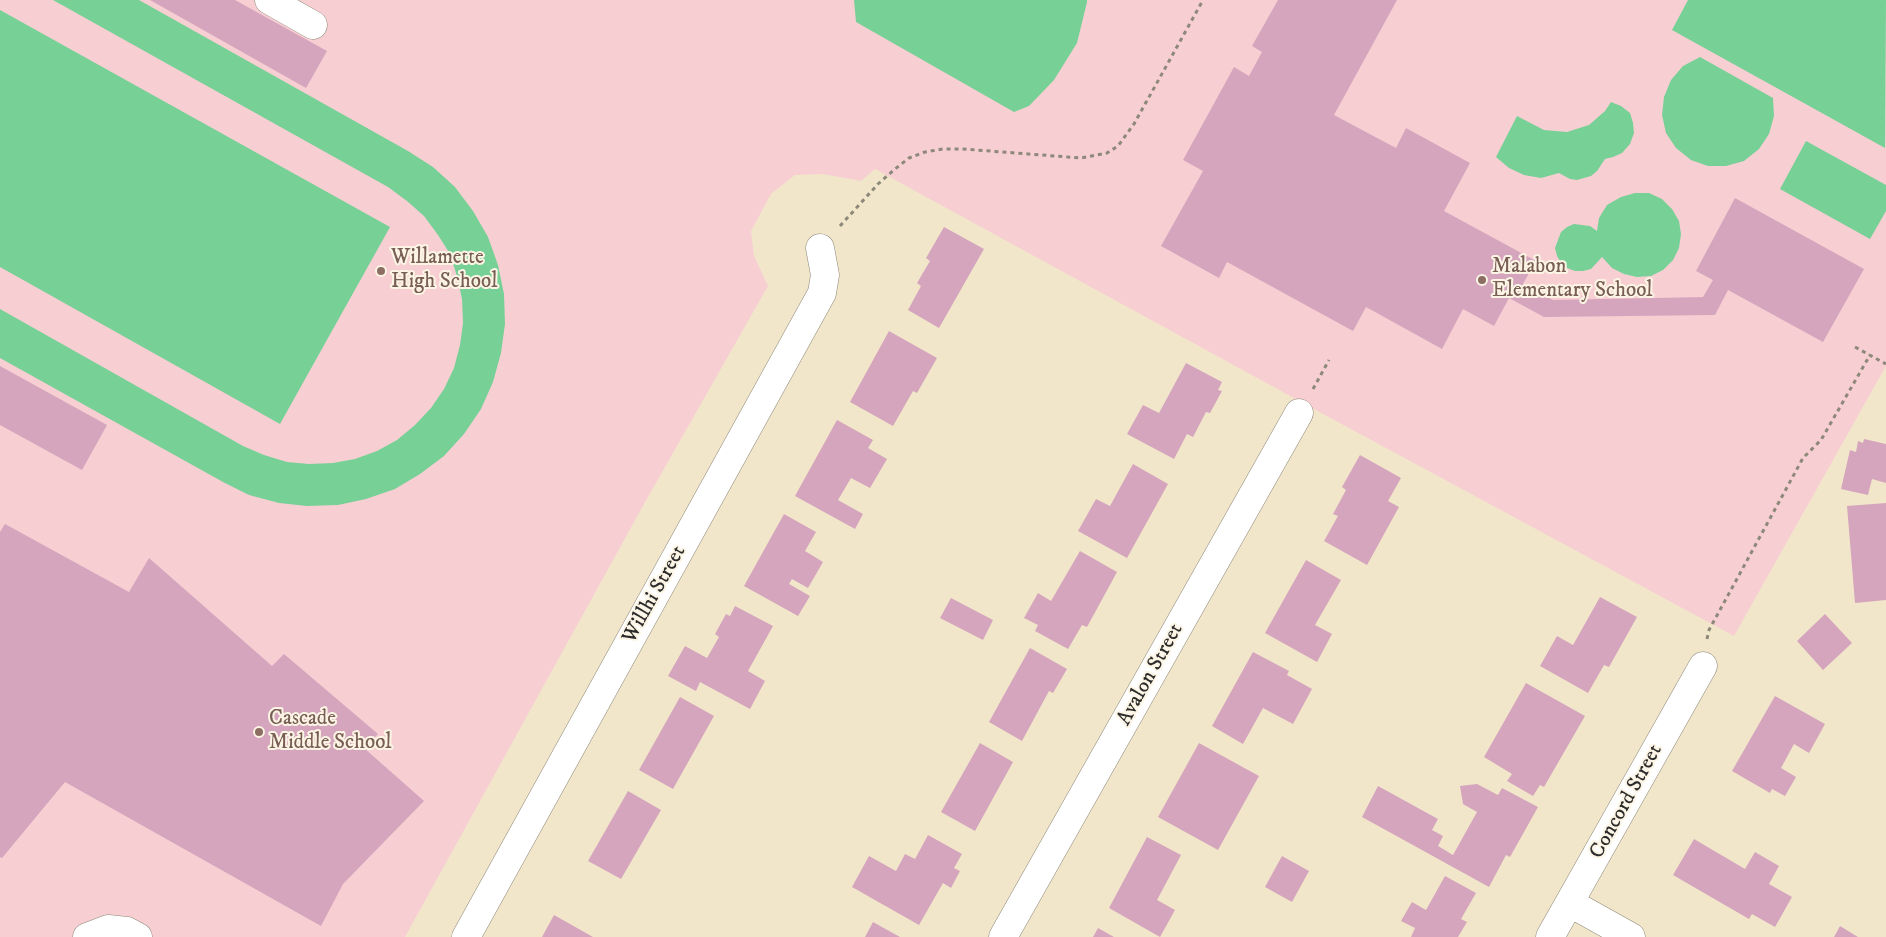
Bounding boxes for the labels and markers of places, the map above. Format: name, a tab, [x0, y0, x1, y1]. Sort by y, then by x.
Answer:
place label: Willamette High School	[391, 246, 497, 296]
place label: Malabon Elementary School	[1492, 255, 1653, 305]
marker: Willamette High School	[375, 265, 387, 277]
marker: Malabon Elementary School	[1476, 274, 1488, 286]
place label: Cascade Middle School	[269, 707, 392, 757]
marker: Cascade Middle School	[253, 726, 265, 738]

